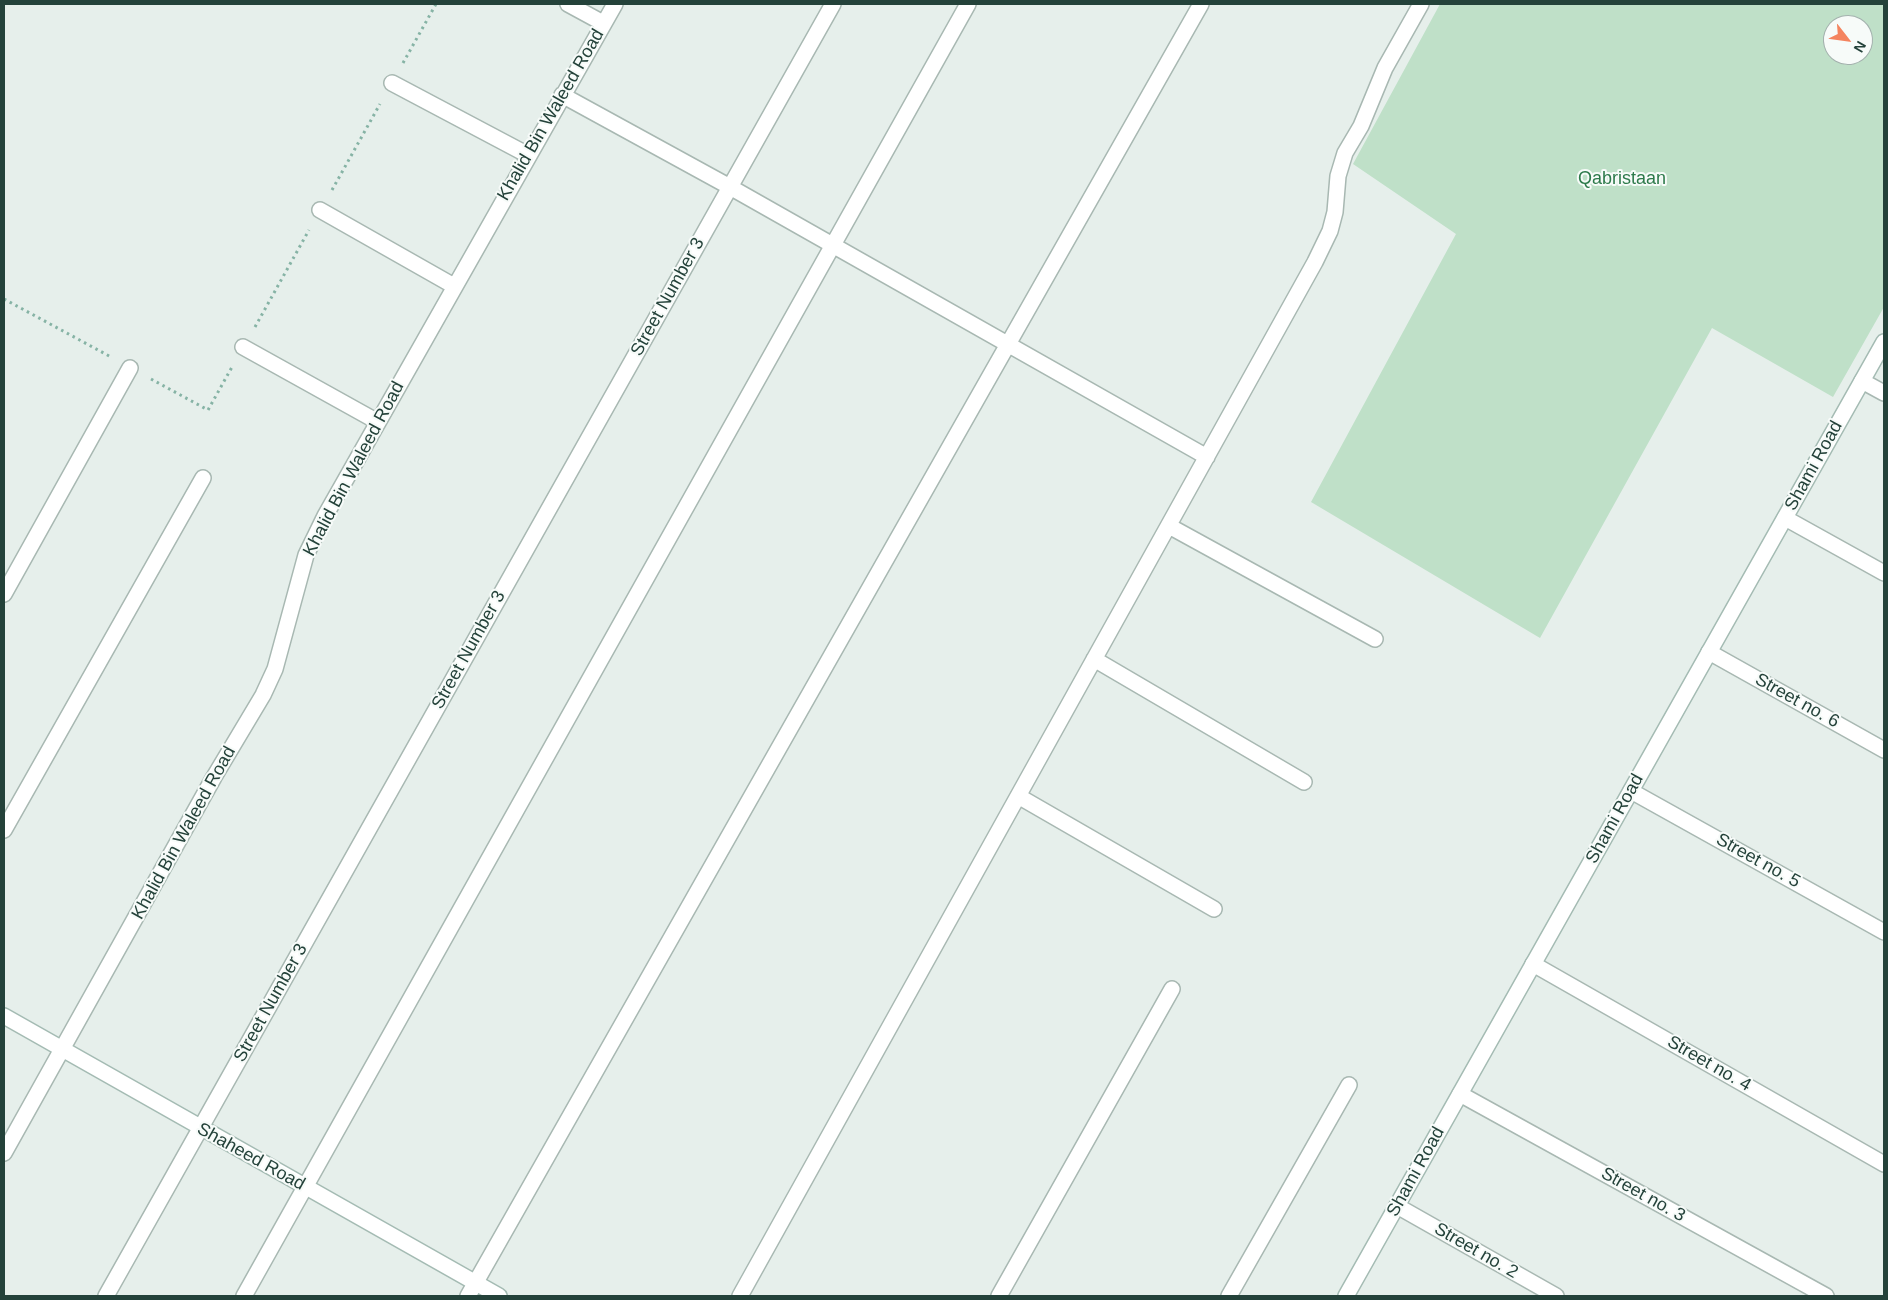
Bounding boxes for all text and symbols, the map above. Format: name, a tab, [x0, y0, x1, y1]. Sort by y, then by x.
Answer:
north arrow	[1823, 15, 1873, 65]
street label: Khalid Bin Waleed Road	[493, 25, 609, 205]
text: N	[1851, 39, 1870, 55]
park label: Qabristaan	[1578, 168, 1666, 190]
street label: Street Number 3	[627, 234, 709, 360]
street label: Khalid Bin Waleed Road	[299, 378, 409, 560]
street label: Shami Road	[1781, 417, 1847, 515]
street label: Street Number 3	[428, 587, 510, 713]
street label: Street no. 6	[1751, 669, 1843, 733]
street label: Khalid Bin Waleed Road	[127, 743, 241, 923]
street label: Shami Road	[1582, 770, 1648, 868]
street label: Street no. 5	[1712, 829, 1804, 893]
street label: Street Number 3	[230, 940, 312, 1066]
street label: Street no. 4	[1663, 1031, 1755, 1097]
street label: Shaheed Road	[193, 1118, 309, 1196]
street label: Shami Road	[1383, 1123, 1449, 1221]
street label: Street no. 3	[1597, 1163, 1689, 1227]
street label: Street no. 2	[1430, 1218, 1522, 1284]

